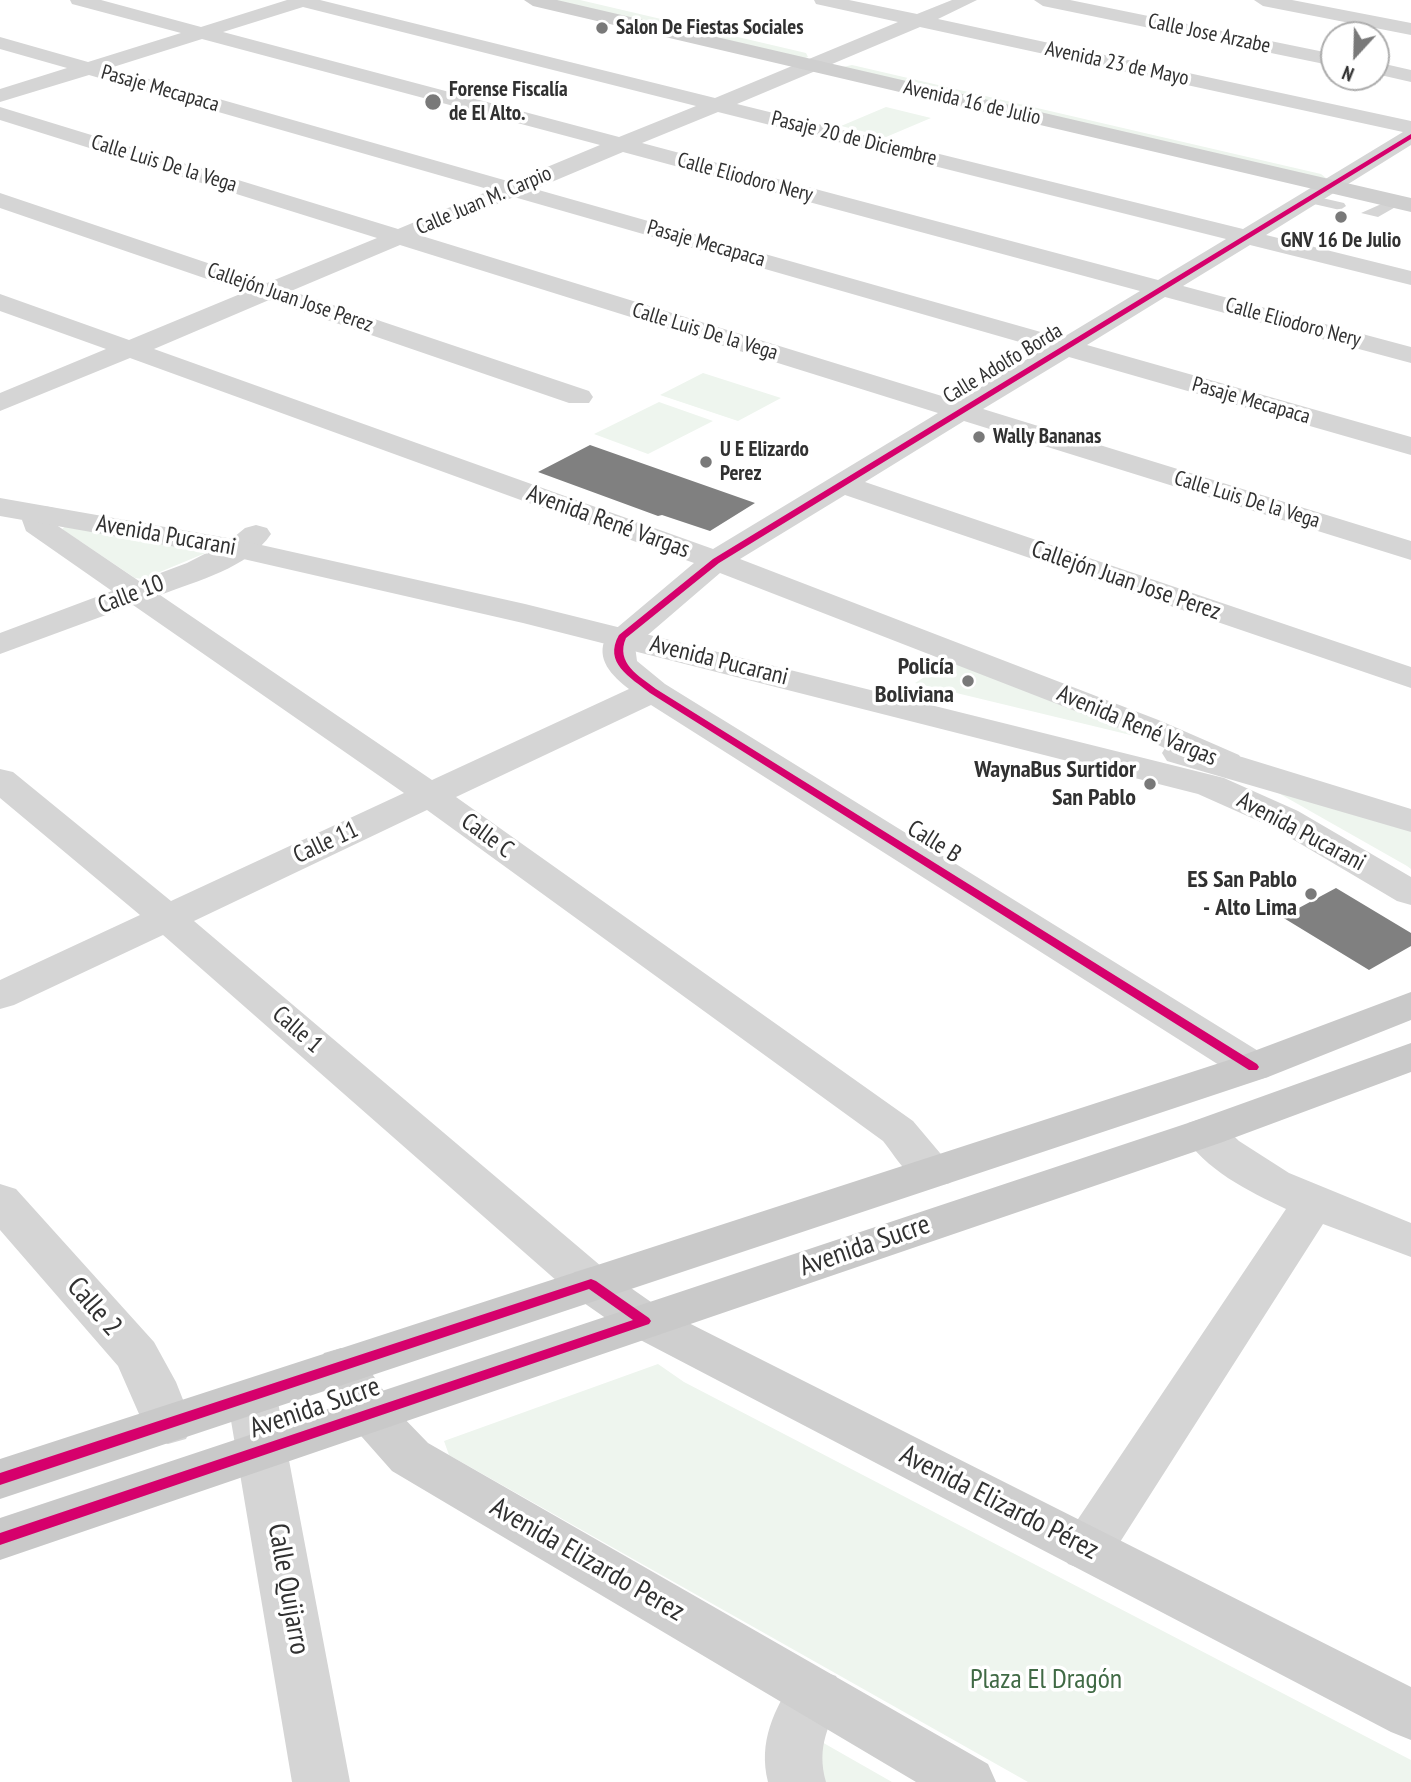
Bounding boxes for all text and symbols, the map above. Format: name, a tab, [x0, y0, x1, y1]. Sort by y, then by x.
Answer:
street label: Calle Jose Arzabe	[1146, 9, 1272, 59]
place label: Salon De Fiestas Sociales	[616, 15, 804, 41]
marker: Salon De Fiestas Sociales	[594, 20, 610, 36]
north arrow	[1320, 21, 1390, 91]
street label: Avenida 23 de Mayo	[1043, 36, 1191, 92]
street label: Pasaje Mecapaca	[98, 60, 222, 118]
text: N	[1339, 61, 1357, 87]
street label: Avenida 16 de Julio	[901, 75, 1043, 131]
place label: Forense Fiscalía de El Alto.	[449, 77, 568, 127]
marker: Forense Fiscalía de El Alto.	[423, 92, 443, 112]
street label: Pasaje 20 de Diciembre	[769, 106, 939, 172]
street label: Calle Luis De la Vega	[88, 130, 240, 198]
street label: Calle Eliodoro Nery	[674, 148, 816, 208]
street label: Calle Juan M. Carpio	[412, 161, 556, 241]
marker: GNV 16 De Julio	[1333, 209, 1349, 225]
street label: Pasaje Mecapaca	[644, 215, 768, 273]
place label: GNV 16 De Julio	[1281, 228, 1401, 254]
street label: Callejón Juan Jose Perez	[204, 258, 376, 338]
street label: Calle Eliodoro Nery	[1222, 293, 1364, 353]
street label: Calle Luis De la Vega	[629, 298, 781, 366]
street label: Calle Adolfo Borda	[939, 319, 1067, 409]
street label: Pasaje Mecapaca	[1189, 372, 1313, 430]
place label: Wally Bananas	[993, 424, 1101, 450]
marker: Wally Bananas	[971, 429, 987, 445]
place label: U E Elizardo Perez	[720, 437, 809, 487]
marker: U E Elizardo Perez	[698, 454, 714, 470]
street label: Calle Luis De la Vega	[1171, 466, 1323, 534]
street label: Avenida René Vargas	[523, 479, 693, 565]
street label: Avenida Pucarani	[94, 510, 238, 562]
street label: Callejón Juan Jose Perez	[1028, 535, 1224, 627]
street label: Calle 10	[94, 569, 168, 621]
street label: Avenida Pucarani	[647, 630, 791, 692]
place label: Policía Boliviana	[875, 653, 954, 709]
marker: Policía Boliviana	[960, 673, 976, 689]
street label: Avenida René Vargas	[1053, 679, 1221, 773]
place label: WaynaBus Surtidor San Pablo	[974, 756, 1136, 812]
marker: WaynaBus Surtidor San Pablo	[1142, 776, 1158, 792]
street label: Avenida Pucarani	[1232, 786, 1370, 878]
street label: Calle C	[455, 807, 519, 865]
street label: Calle B	[902, 814, 966, 870]
street label: Calle 11	[289, 816, 363, 870]
place label: ES San Pablo - Alto Lima	[1187, 866, 1297, 922]
marker: ES San Pablo - Alto Lima	[1303, 886, 1319, 902]
street label: Calle 1	[266, 1000, 328, 1060]
street label: Avenida Sucre	[795, 1208, 935, 1284]
street label: Calle 2	[59, 1271, 129, 1343]
street label: Avenida Sucre	[245, 1370, 385, 1446]
street label: Avenida Elizardo Pérez	[894, 1438, 1104, 1568]
street label: Avenida Elizardo Perez	[484, 1491, 690, 1629]
street label: Calle Quijarro	[260, 1521, 316, 1657]
park label: Plaza El Dragón	[970, 1663, 1122, 1697]

